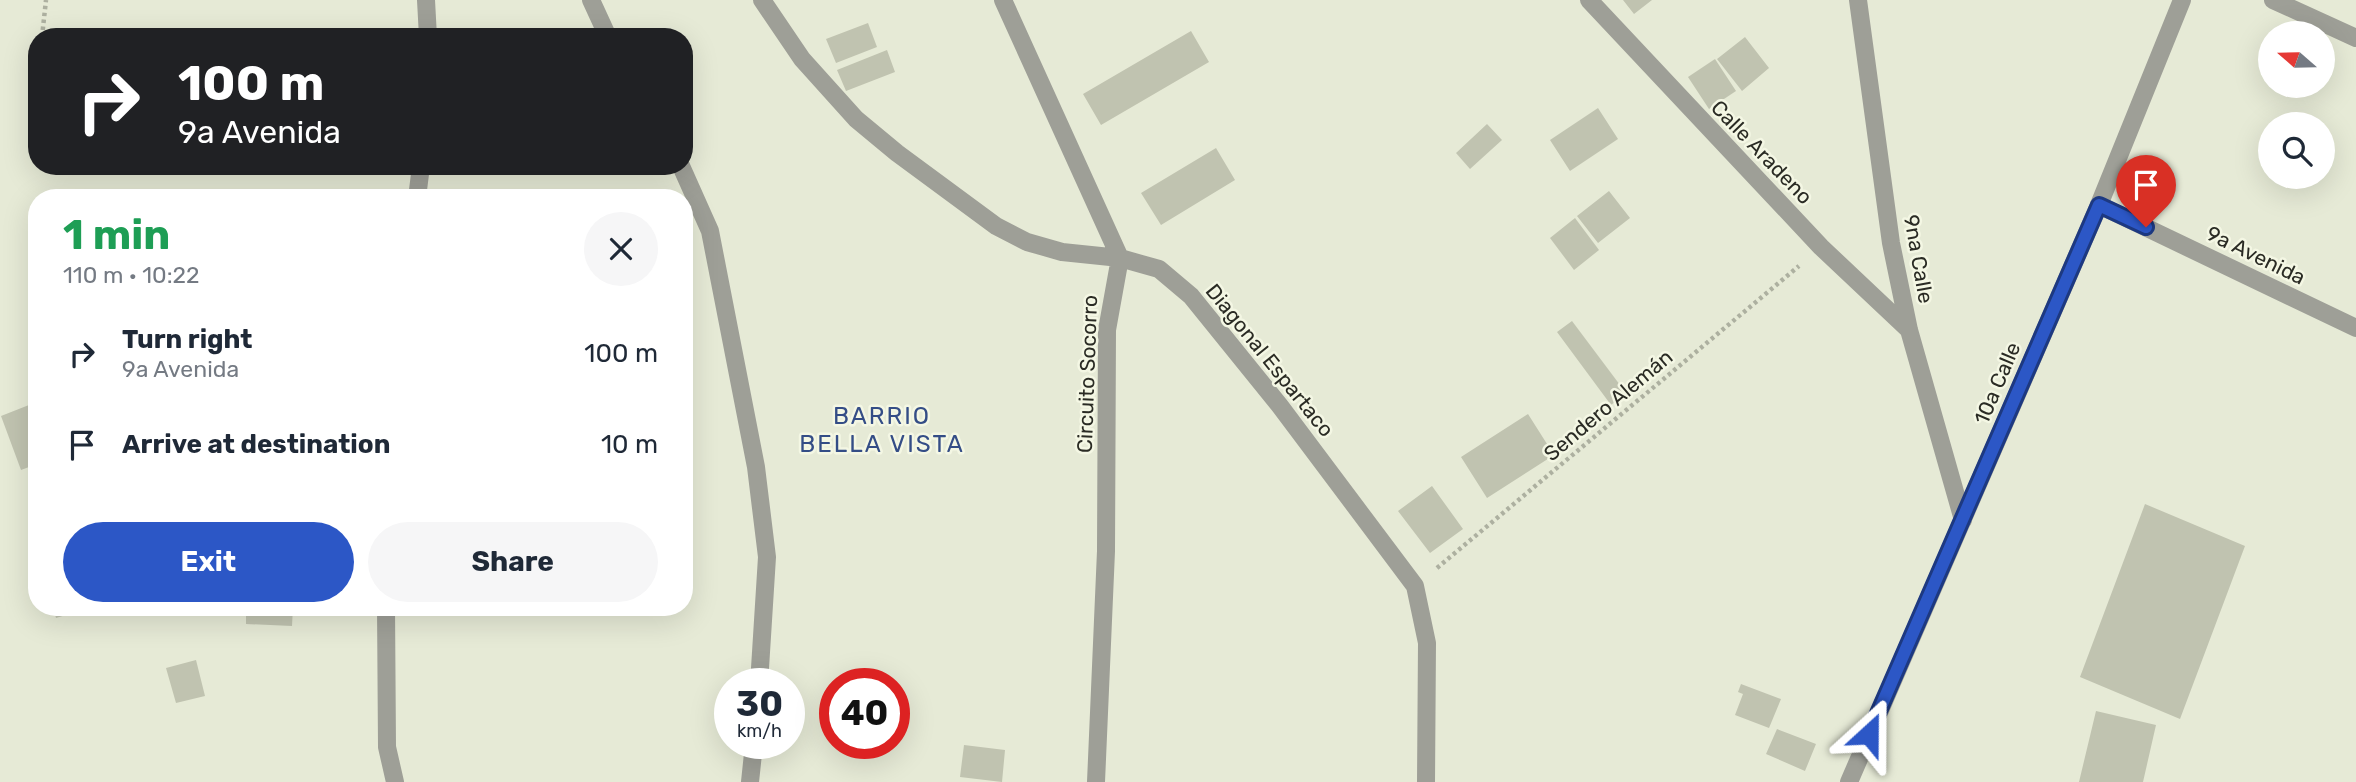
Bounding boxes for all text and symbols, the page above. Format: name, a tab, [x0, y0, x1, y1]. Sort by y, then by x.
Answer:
north arrow	[2258, 21, 2334, 98]
map controls	[2258, 21, 2335, 189]
text: 100 m	[178, 54, 324, 112]
icon: right	[63, 56, 154, 147]
street label: Calle Aradeno	[1706, 95, 1818, 209]
button: search	[2258, 112, 2335, 189]
text: 9a Avenida	[178, 113, 341, 151]
pin	[2116, 155, 2176, 227]
icon: arrive	[2127, 166, 2165, 204]
text: 1 min	[63, 210, 170, 260]
button: close	[584, 212, 658, 286]
street label: 9na Calle	[1899, 213, 1939, 305]
street label: 9a Avenida	[2202, 220, 2310, 290]
text: 110 m · 10:22	[63, 261, 200, 289]
street label: Diagonal Espartaco	[1201, 279, 1339, 441]
street label: Circuito Socorro	[1072, 295, 1102, 453]
text: Turn right	[122, 324, 252, 355]
icon: right	[63, 335, 101, 373]
text: 100 m	[584, 338, 658, 369]
street label: 10a Calle	[1969, 338, 2025, 428]
street label: Sendero Alemán	[1539, 344, 1677, 466]
text: 9a Avenida	[122, 355, 239, 383]
district label: BARRIO BELLA VISTA	[799, 402, 965, 458]
icon: arrive	[63, 426, 101, 464]
text: Arrive at destination	[122, 429, 390, 460]
text: 10 m	[601, 429, 658, 460]
button: Exit	[63, 522, 354, 602]
button: Share	[368, 522, 658, 602]
speed limit sign: 40	[819, 668, 910, 759]
text: 30	[736, 683, 783, 725]
position arrow	[1832, 697, 1906, 771]
text: km/h	[737, 720, 782, 742]

